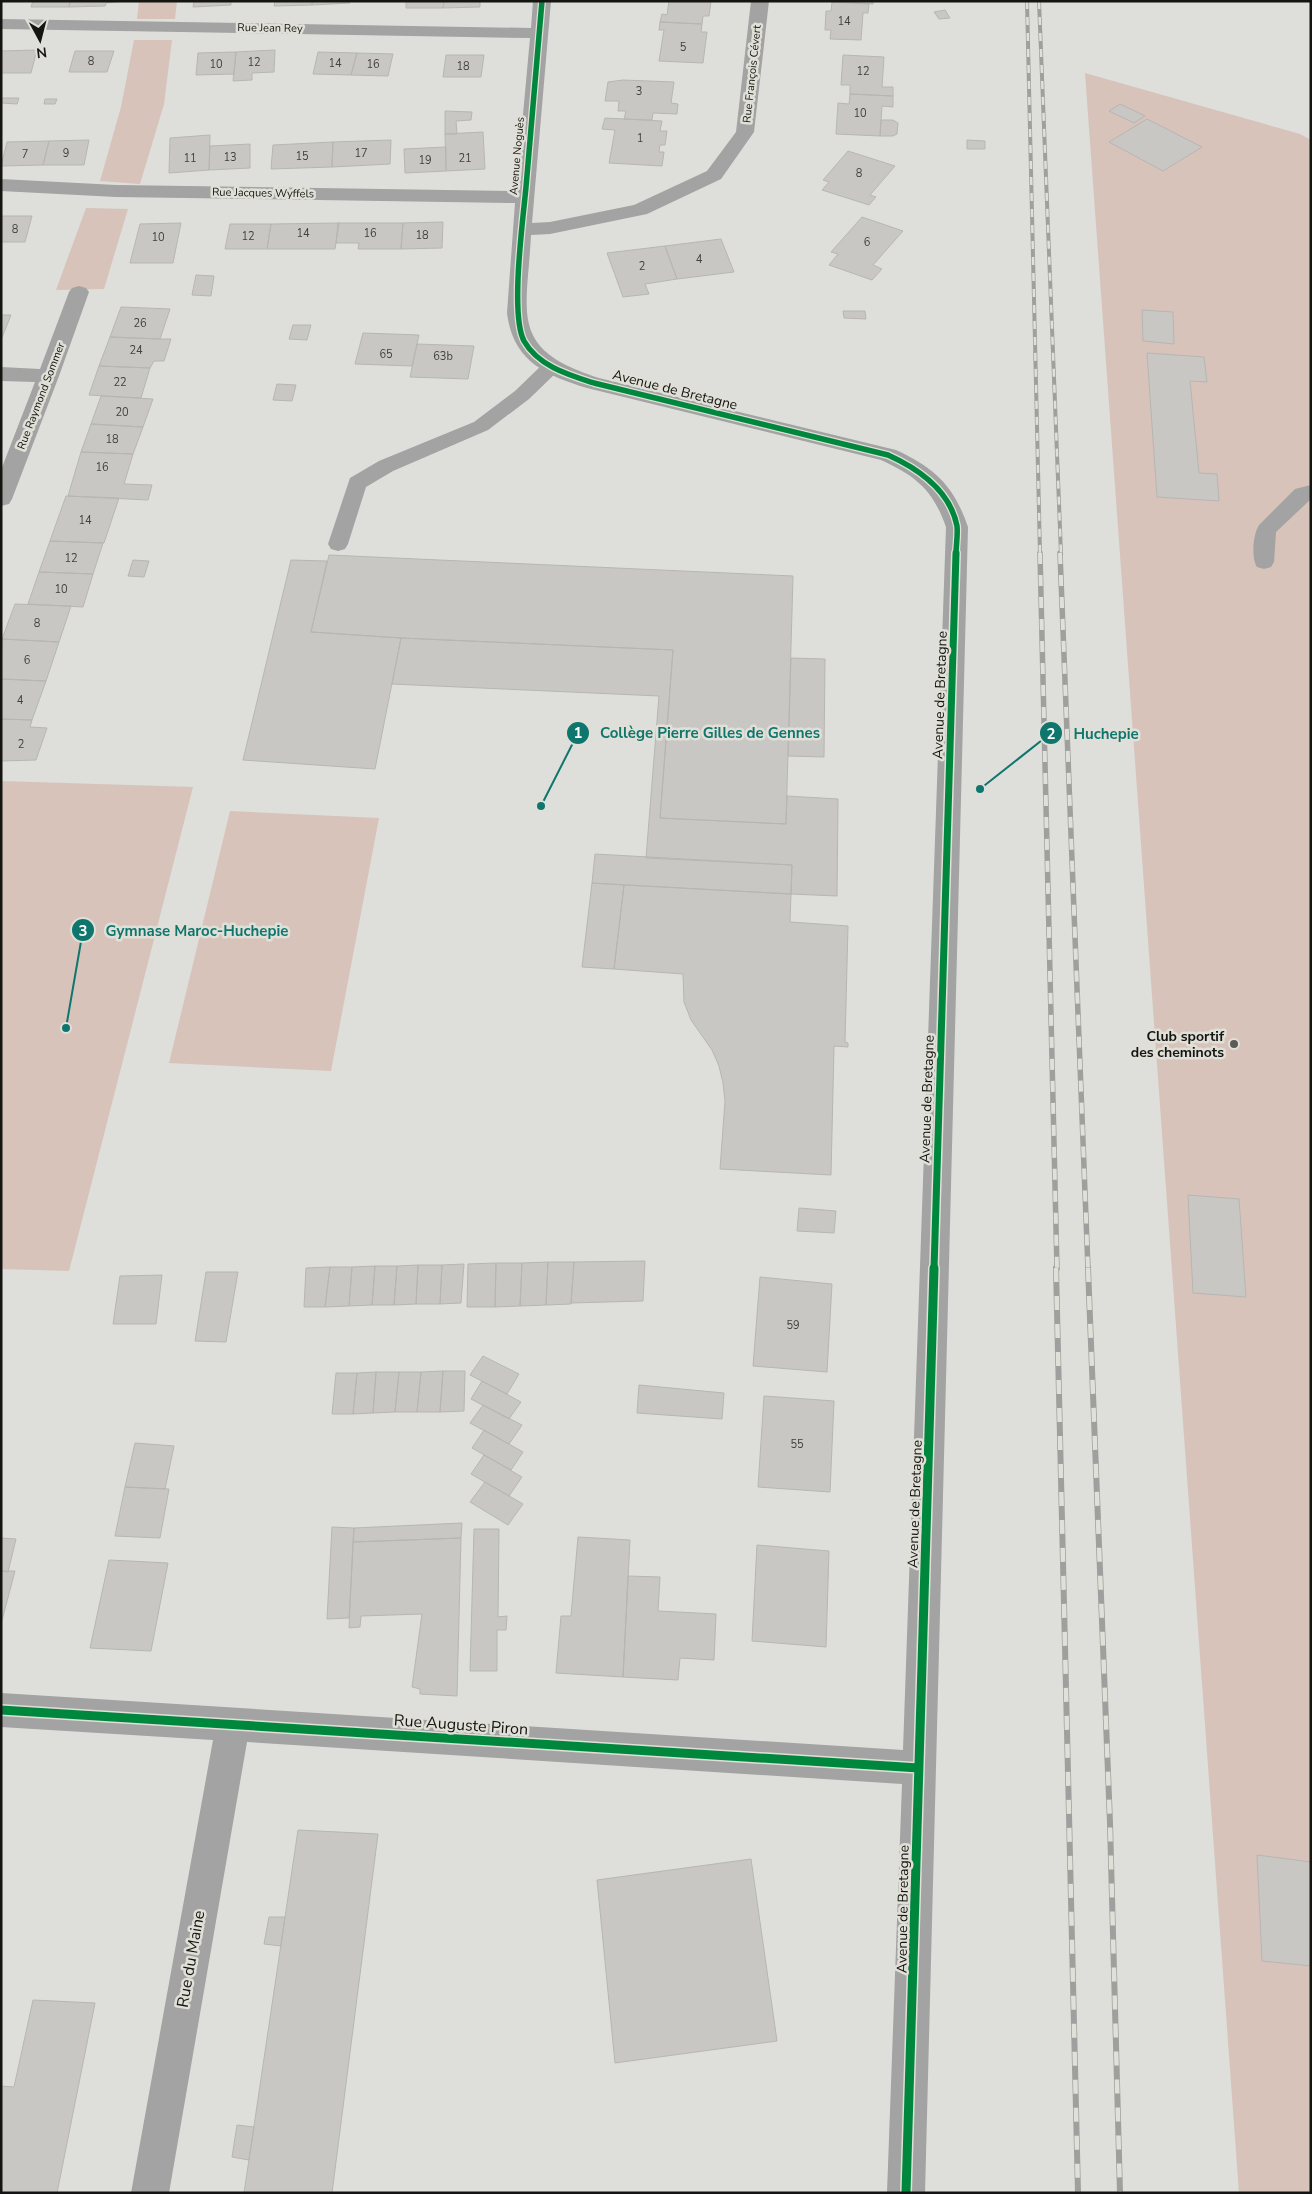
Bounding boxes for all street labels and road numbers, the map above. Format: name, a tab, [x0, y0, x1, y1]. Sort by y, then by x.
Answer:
street label: Rue Jean Rey	[237, 20, 303, 36]
street label: Rue François Cévert	[739, 24, 765, 124]
street label: Avenue Noguès	[506, 116, 528, 196]
street label: Rue Jacques Wyffels	[212, 185, 314, 201]
street label: Rue Raymond Sommer	[14, 340, 68, 452]
street label: Avenue de Bretagne	[610, 365, 740, 415]
street label: Avenue de Bretagne	[928, 631, 952, 759]
street label: Avenue de Bretagne	[915, 1035, 939, 1163]
street label: Avenue de Bretagne	[903, 1440, 927, 1568]
street label: Rue Auguste Piron	[393, 1709, 529, 1741]
street label: Avenue de Bretagne	[892, 1845, 914, 1973]
street label: Rue du Maine	[172, 1909, 210, 2009]

